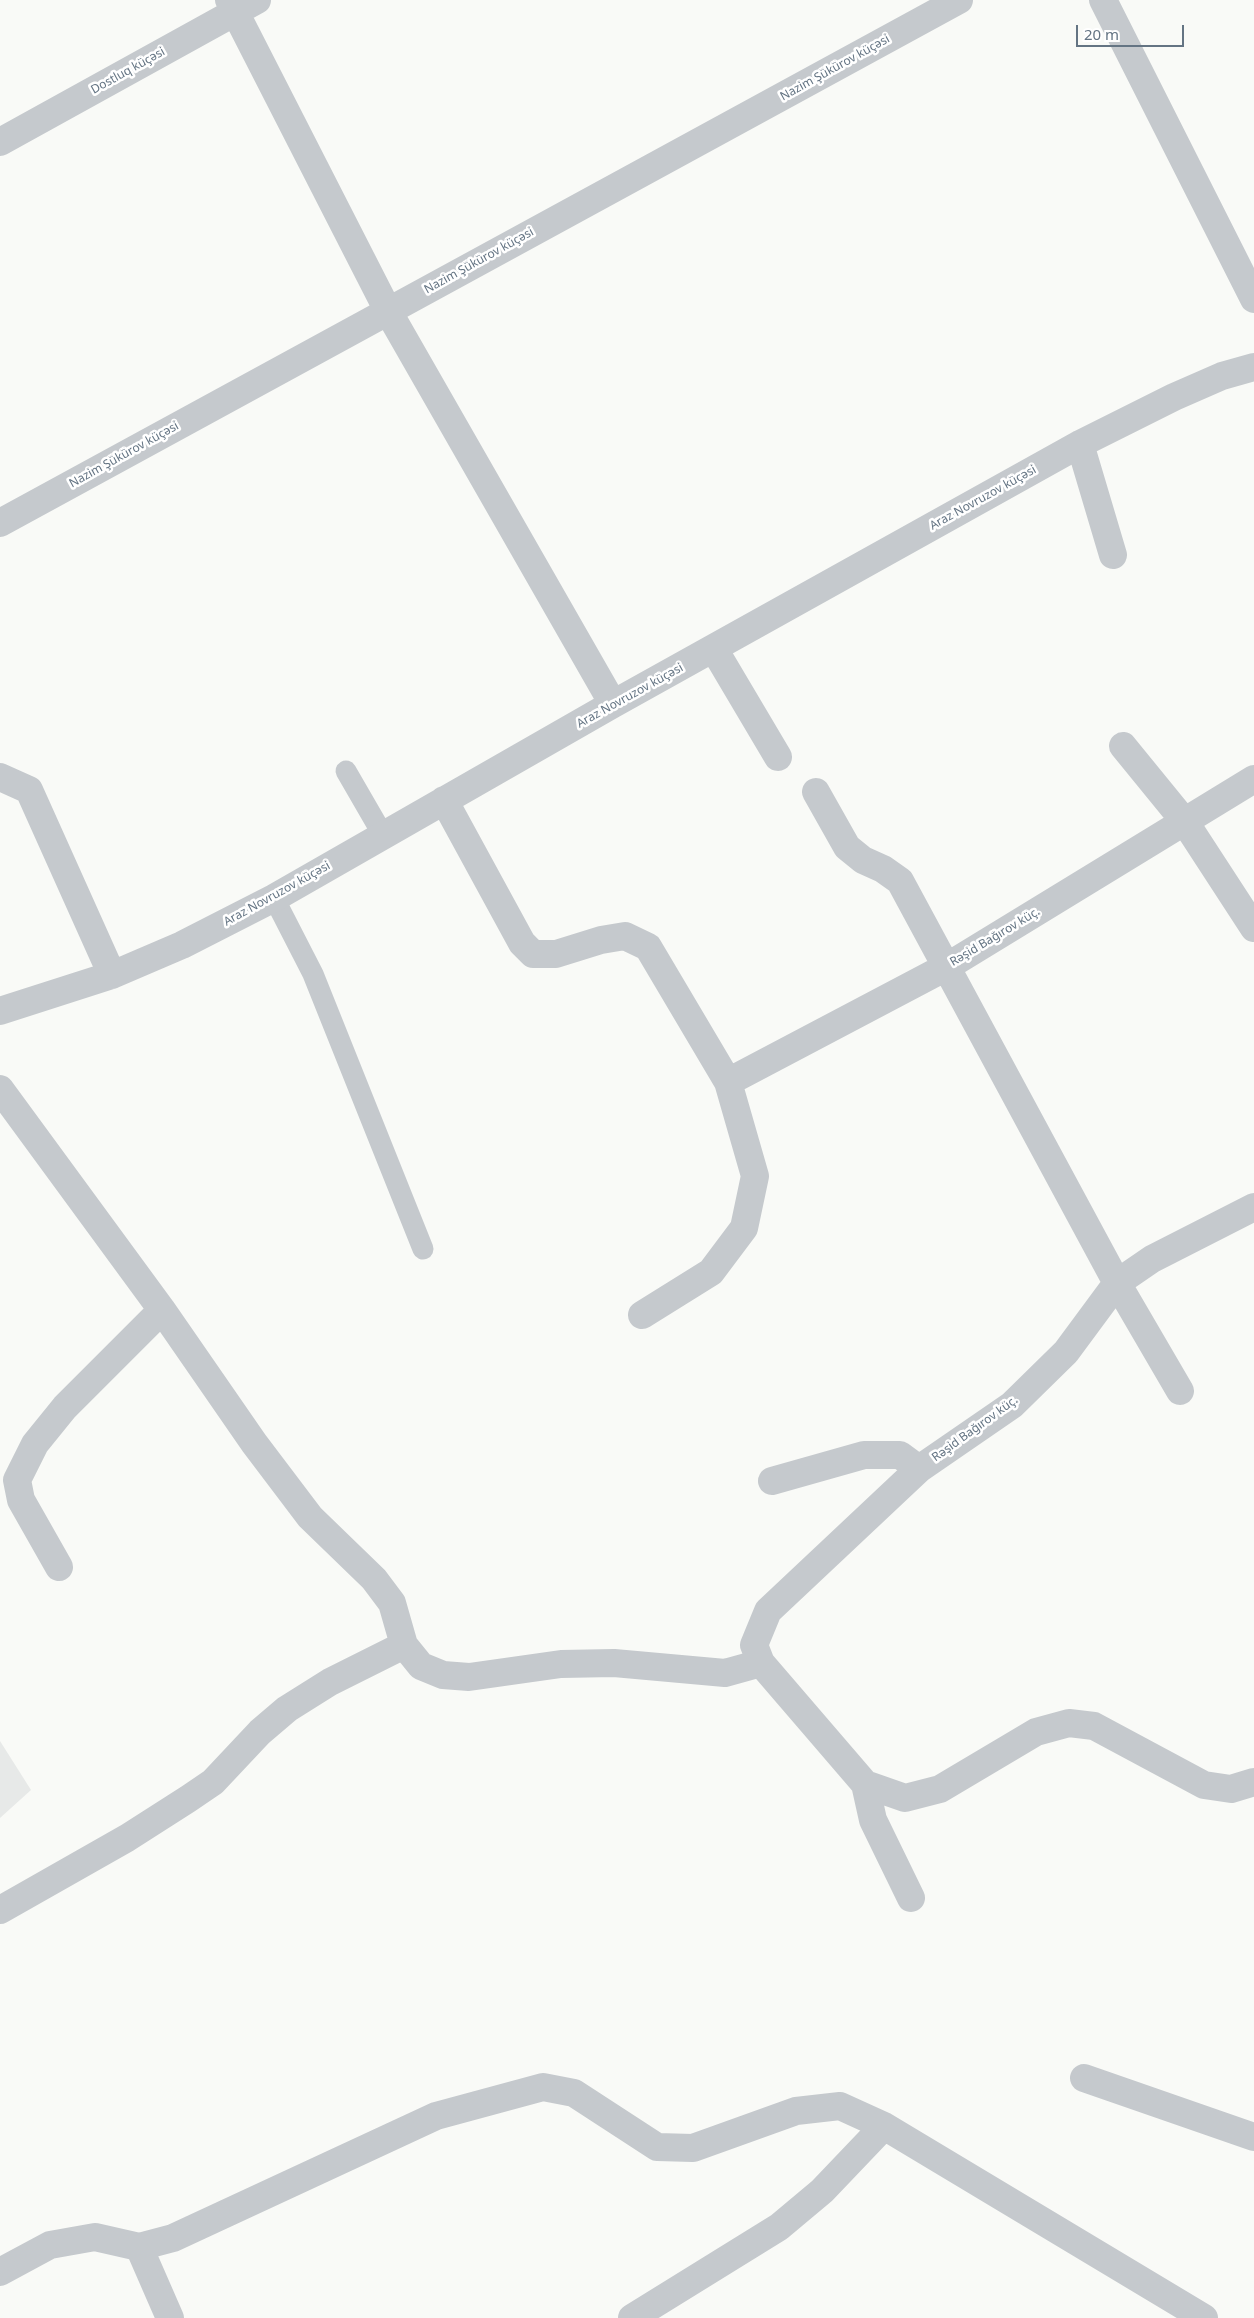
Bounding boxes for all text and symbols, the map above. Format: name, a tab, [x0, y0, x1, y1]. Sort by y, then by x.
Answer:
scale bar	[1079, 15, 1186, 47]
text: 20 m	[1084, 24, 1119, 44]
street label: Nazim Şükürov küçəsi	[778, 32, 892, 104]
street label: Dostluq küçəsi	[89, 45, 167, 97]
street label: Nazim Şükürov küçəsi	[422, 225, 536, 297]
street label: Nazim Şükürov küçəsi	[67, 419, 181, 491]
street label: Araz Novruzov küçəsi	[927, 463, 1039, 533]
street label: Araz Novruzov küçəsi	[574, 661, 686, 731]
street label: Araz Novruzov küçəsi	[221, 859, 333, 929]
street label: Rəşid Bağırov küç.	[947, 904, 1043, 970]
street label: Rəşid Bağırov küç.	[929, 1393, 1021, 1465]

